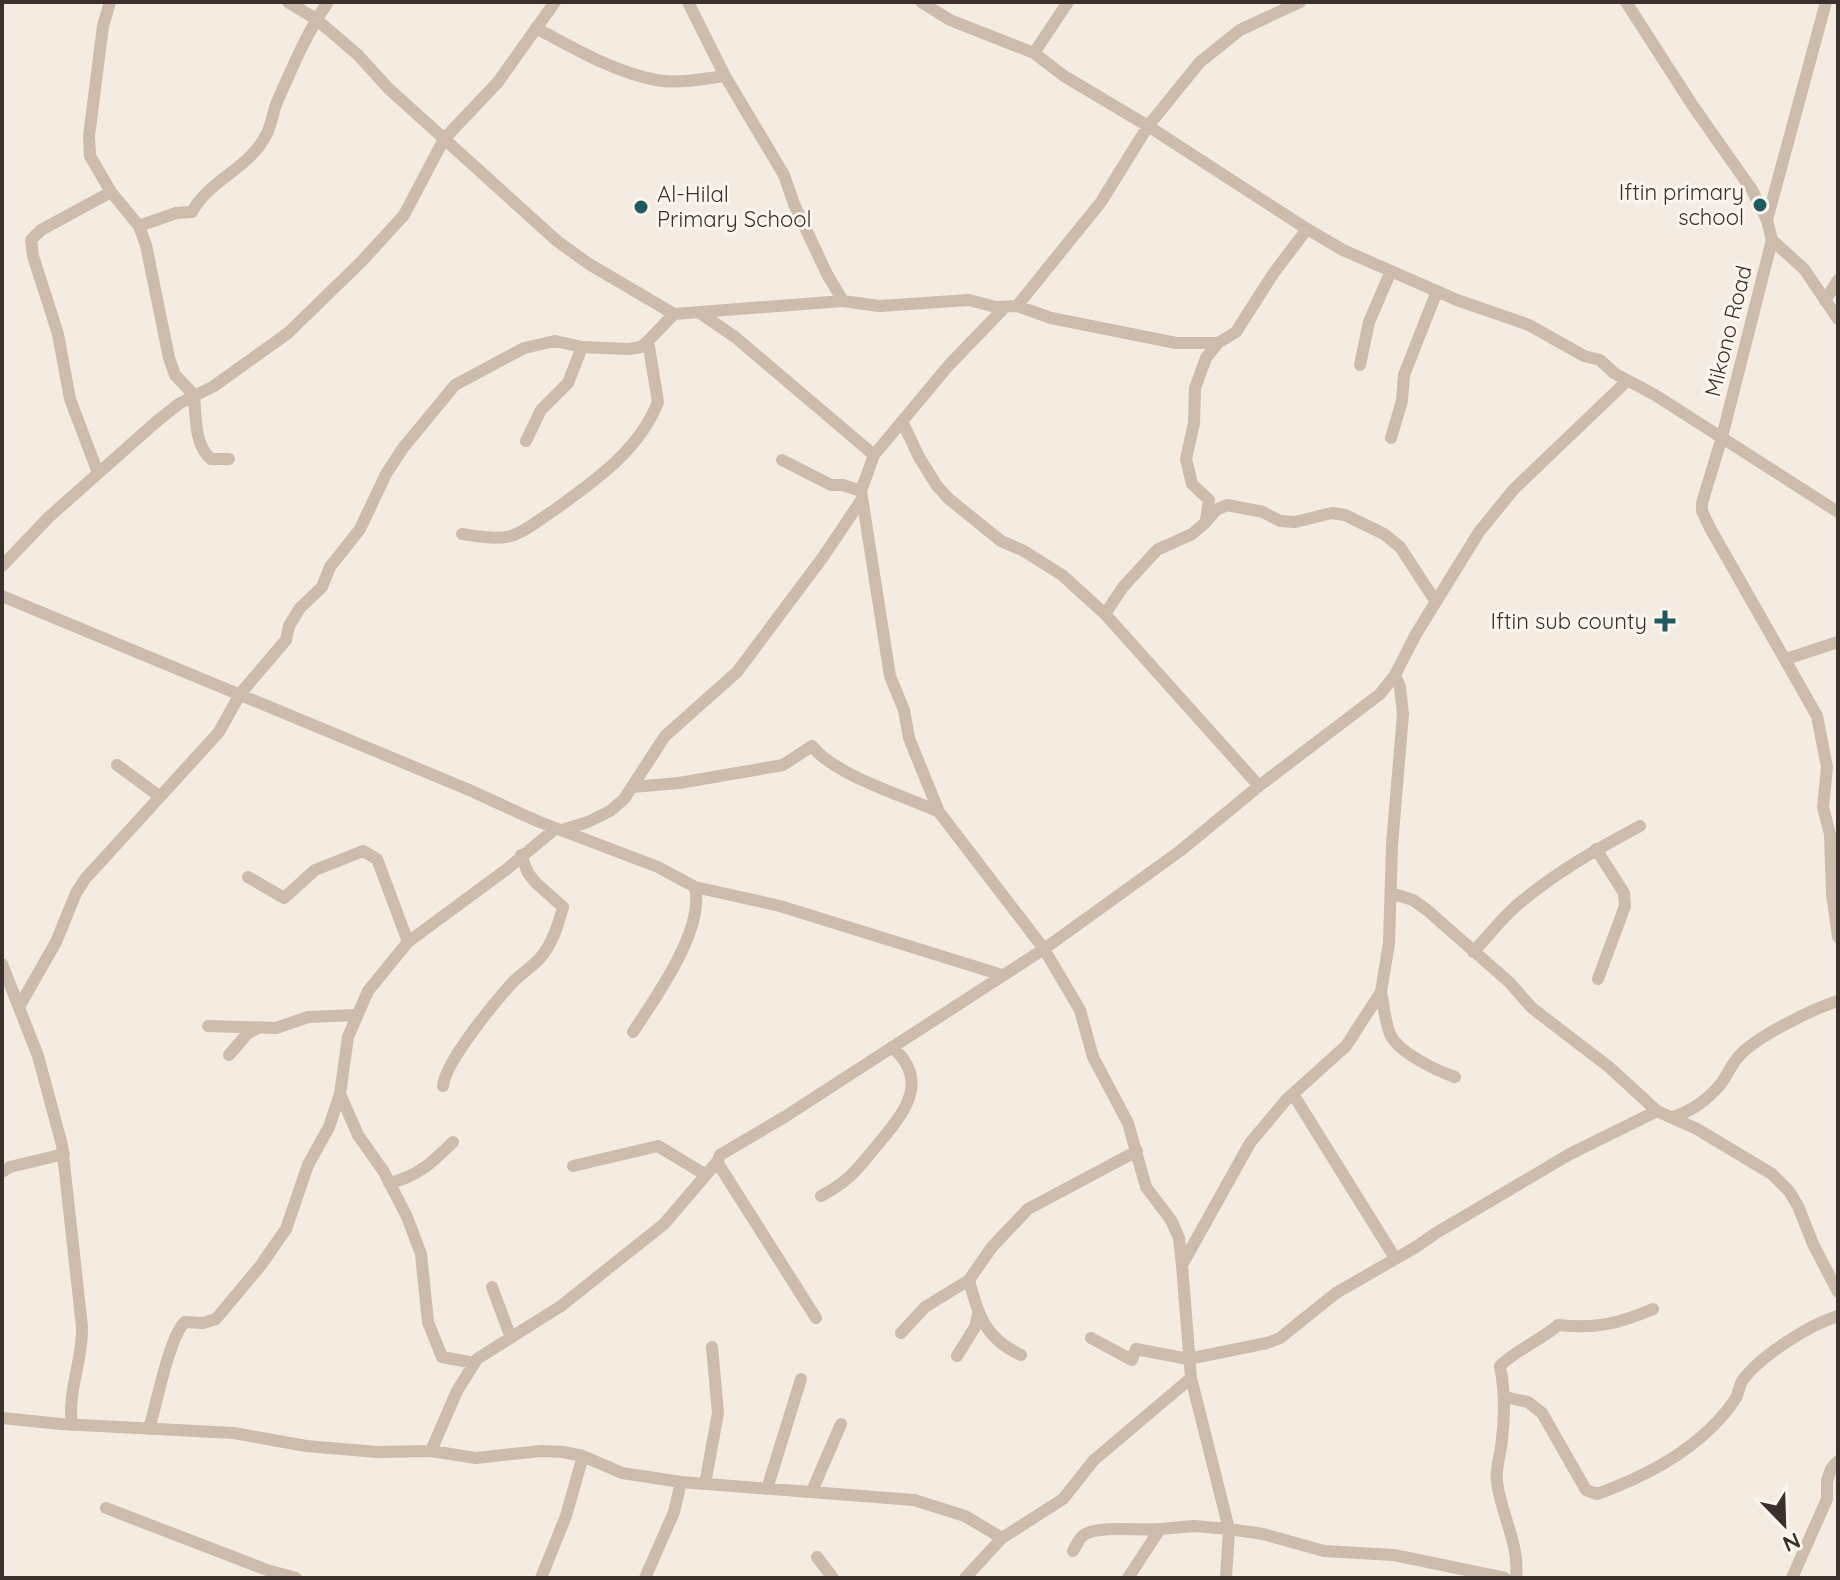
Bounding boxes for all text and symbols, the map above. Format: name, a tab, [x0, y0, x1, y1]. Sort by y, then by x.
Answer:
place label: Iftin primary school	[1619, 178, 1744, 231]
place label: Al-Hilal Primary School	[657, 180, 812, 233]
marker: Iftin primary school	[1751, 196, 1769, 214]
marker: Al-Hilal Primary School	[632, 198, 650, 216]
street label: Mikono Road	[1698, 263, 1758, 399]
place label: Iftin sub county	[1491, 607, 1647, 635]
marker: Iftin sub county	[1654, 610, 1676, 632]
north arrow	[1744, 1484, 1824, 1564]
text: N	[1779, 1526, 1805, 1558]

